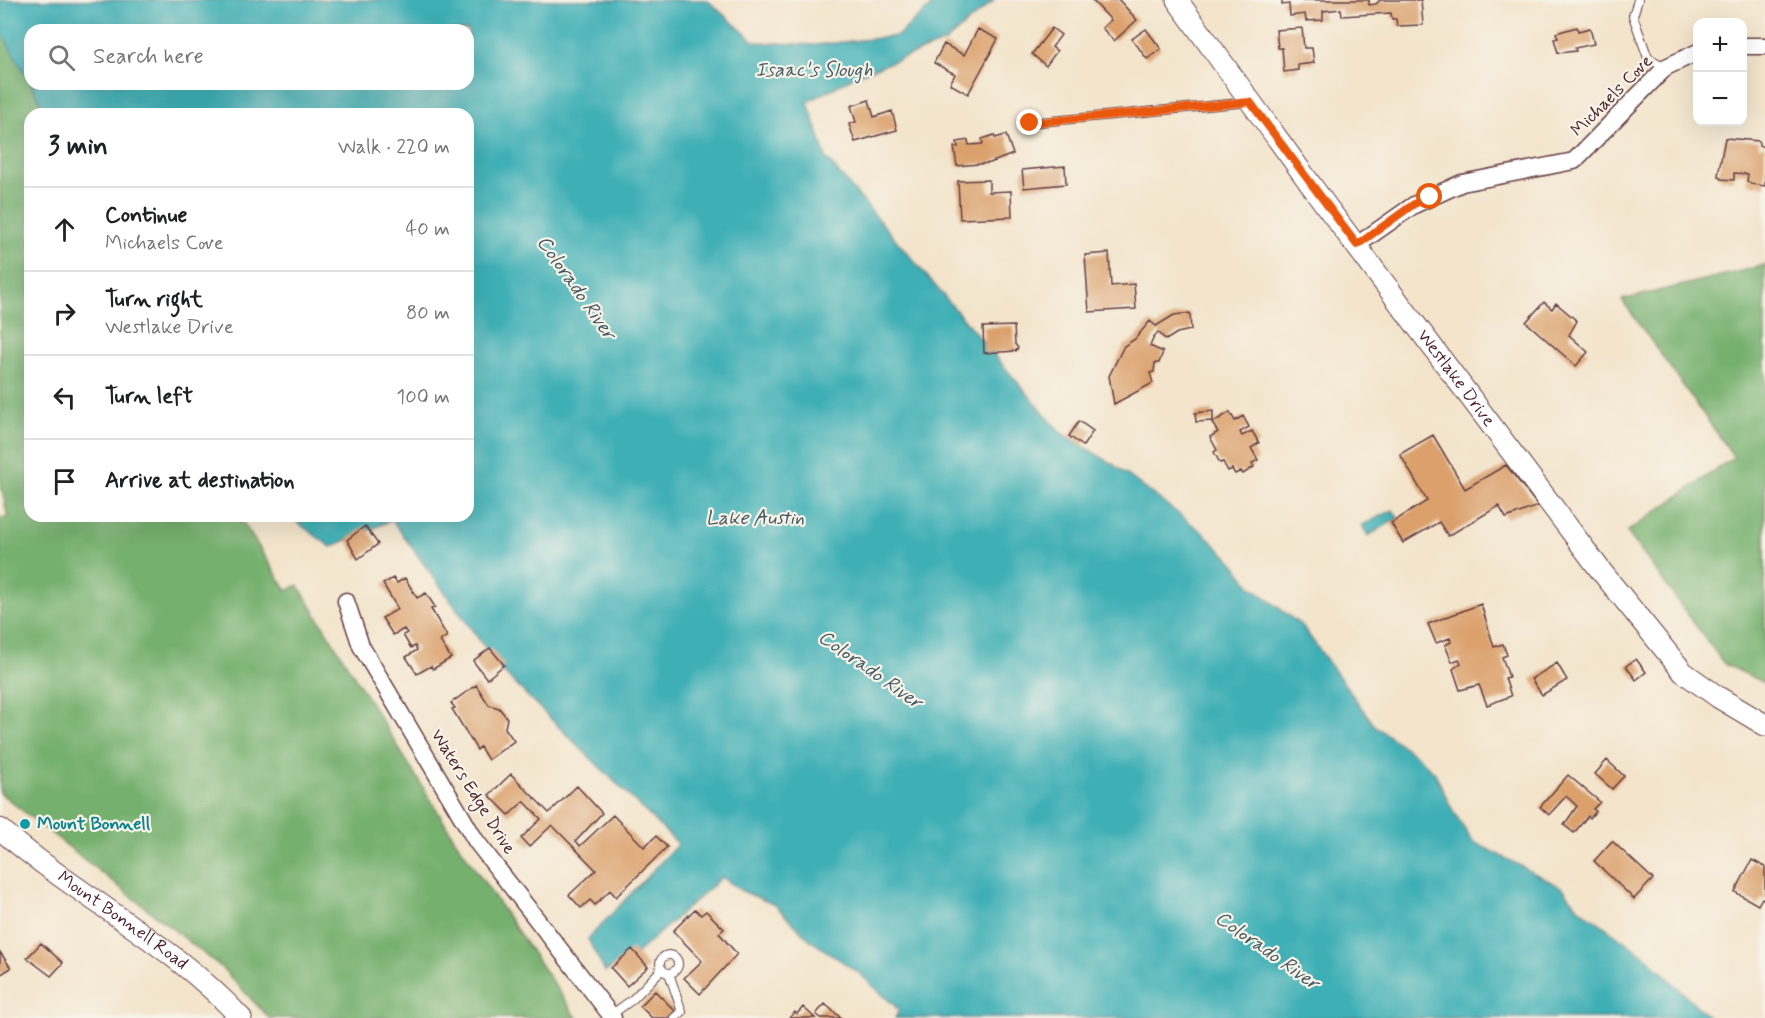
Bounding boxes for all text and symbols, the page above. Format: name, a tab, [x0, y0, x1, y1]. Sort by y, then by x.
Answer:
map controls	[1693, 18, 1747, 126]
button: +	[1693, 18, 1747, 72]
search box	[24, 24, 474, 90]
icon: search	[45, 41, 78, 74]
text: Search here	[93, 43, 204, 71]
street label: Michaels Cove	[1566, 50, 1658, 142]
water label: Isaac's Slough	[755, 57, 873, 84]
button: −	[1693, 72, 1747, 126]
route end	[1016, 109, 1042, 135]
text: 3 min	[48, 130, 108, 164]
text: Walk · 220 m	[338, 134, 450, 161]
route start	[1416, 183, 1442, 209]
text: Continue	[105, 202, 187, 230]
icon: ahead	[48, 213, 81, 246]
text: 40 m	[406, 216, 450, 243]
text: Michaels Cove	[105, 230, 224, 257]
water label: Colorado River	[530, 230, 623, 348]
text: Turn right	[105, 286, 203, 314]
icon: right	[48, 297, 81, 330]
text: 80 m	[406, 300, 450, 327]
text: Westlake Drive	[105, 314, 234, 341]
street label: Westlake Drive	[1412, 325, 1500, 432]
icon: left	[48, 381, 81, 414]
text: Turn left	[105, 383, 193, 411]
text: 100 m	[396, 384, 450, 411]
icon: arrive	[48, 465, 81, 498]
text: Arrive at destination	[105, 467, 295, 495]
water label: Lake Austin	[706, 505, 804, 532]
water label: Colorado River	[812, 624, 930, 717]
street label: Waters Edge Drive	[424, 725, 521, 860]
place label: Mount Bonnell	[37, 812, 151, 836]
marker: Mount Bonnell	[18, 817, 32, 831]
street label: Mount Bonnell Road	[52, 866, 193, 976]
water label: Colorado River	[1209, 905, 1327, 998]

